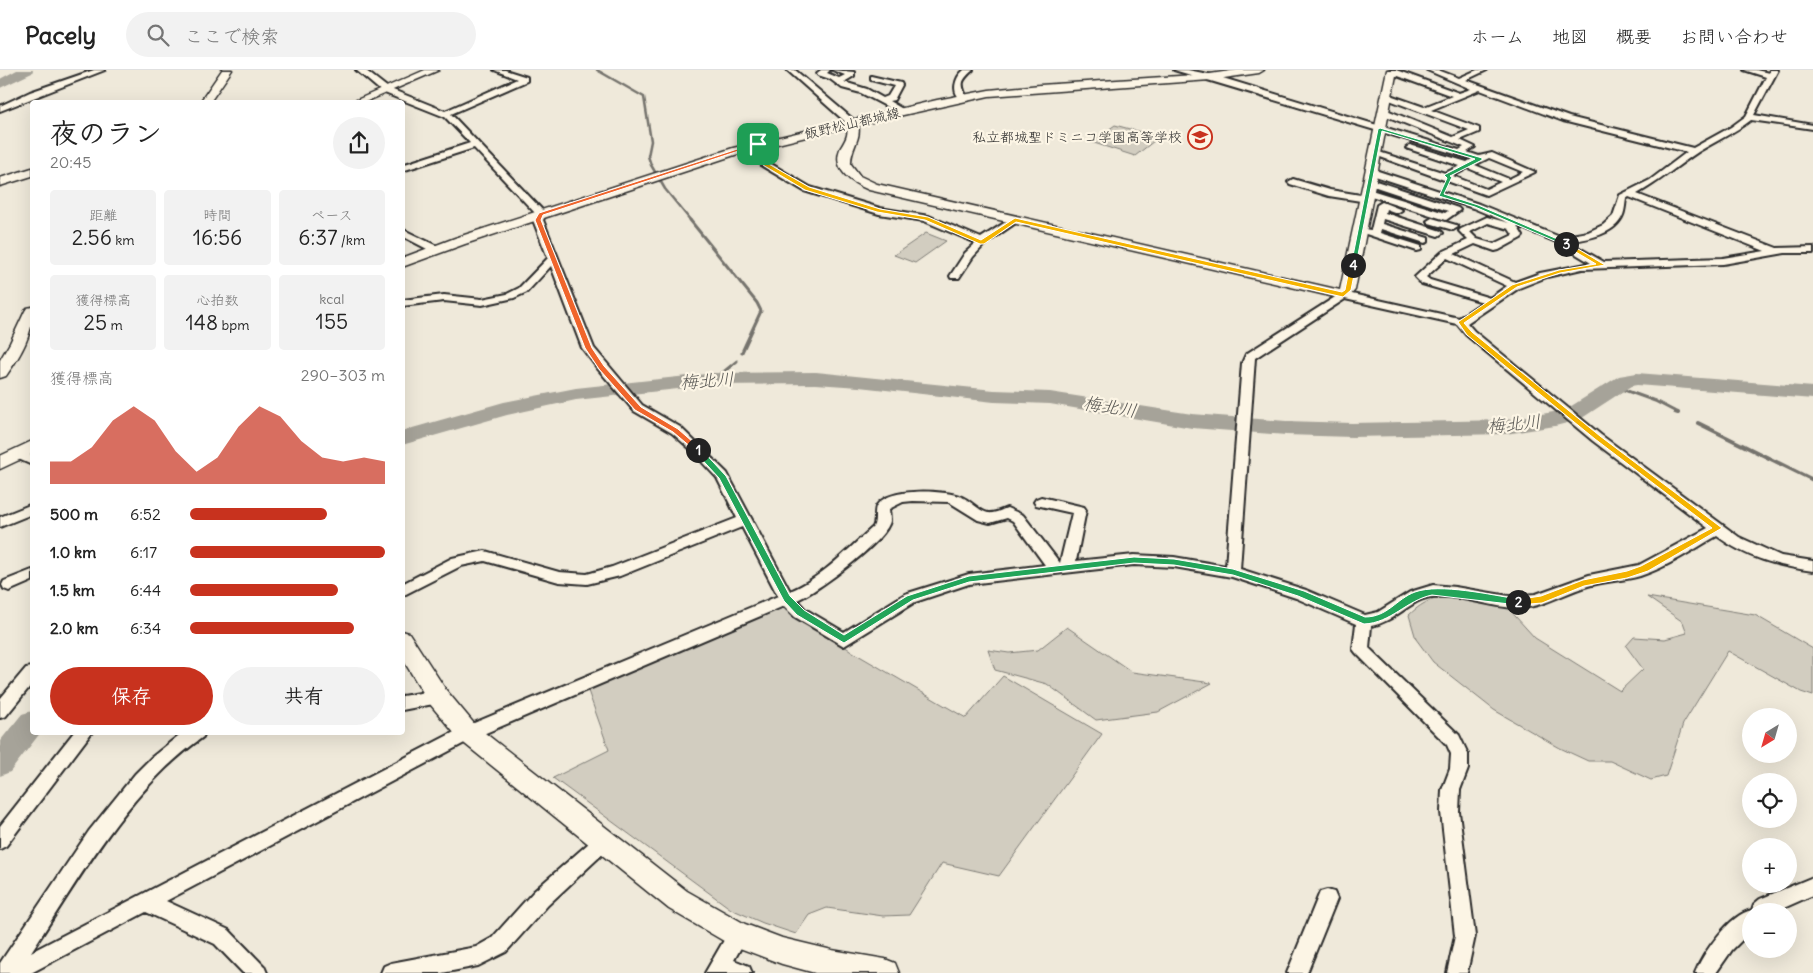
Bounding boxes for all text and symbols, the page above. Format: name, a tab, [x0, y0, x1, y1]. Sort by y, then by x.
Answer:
search box	[126, 12, 476, 57]
text: Pacely	[25, 20, 96, 50]
icon: search	[144, 21, 172, 49]
text: ここで検索	[184, 24, 279, 48]
text: ホーム	[1471, 25, 1524, 48]
text: 地図	[1552, 25, 1588, 48]
text: 概要	[1616, 25, 1652, 48]
text: お問い合わせ	[1680, 25, 1788, 48]
street label: 飯野松山都城線	[802, 103, 902, 143]
text: 夜のラン	[50, 115, 162, 151]
button: share	[333, 117, 385, 169]
pin	[737, 123, 779, 165]
school or university icon: 私立都城聖ドミニコ学園高等学校	[1187, 124, 1213, 150]
place label: 私立都城聖ドミニコ学園高等学校	[972, 128, 1182, 146]
icon: arrive	[744, 130, 772, 158]
text: 20:45	[50, 152, 91, 172]
text: 距離	[89, 206, 117, 224]
text: 時間	[203, 206, 231, 224]
text: ペース	[311, 206, 352, 224]
text: 2.56	[72, 224, 112, 251]
text: 16:56	[193, 224, 242, 251]
text: 6:37	[298, 224, 337, 251]
text: km	[112, 231, 135, 249]
text: /km	[337, 231, 365, 249]
pin: 3	[1554, 232, 1578, 256]
text: 3	[1563, 235, 1570, 253]
pin: 4	[1340, 252, 1366, 278]
text: 4	[1349, 256, 1358, 274]
text: kcal	[319, 290, 344, 308]
text: 獲得標高	[75, 291, 131, 309]
text: 心拍数	[196, 291, 238, 309]
text: 155	[316, 308, 348, 335]
text: 25	[84, 309, 107, 336]
text: 148	[186, 309, 218, 336]
text: m	[107, 316, 123, 334]
text: bpm	[218, 316, 249, 334]
text: 290–303 m	[301, 365, 385, 385]
water label: 梅北川	[679, 367, 735, 394]
text: 獲得標高	[50, 368, 114, 388]
water label: 梅北川	[1082, 391, 1139, 422]
water label: 梅北川	[1486, 409, 1542, 438]
pin: 1	[686, 438, 710, 462]
text: 1	[696, 441, 701, 459]
text: 500 m	[50, 504, 98, 524]
text: 6:52	[130, 504, 161, 524]
text: 1.0 km	[50, 542, 96, 562]
text: 6:17	[130, 542, 157, 562]
text: 1.5 km	[50, 580, 95, 600]
text: 6:44	[130, 580, 161, 600]
pin: 2	[1506, 590, 1530, 614]
text: 2	[1515, 593, 1522, 611]
text: 2.0 km	[50, 618, 99, 638]
text: 6:34	[130, 618, 161, 638]
button: 保存	[50, 667, 213, 725]
button: 共有	[223, 667, 385, 725]
north arrow	[1742, 708, 1798, 762]
map controls	[1742, 708, 1797, 958]
button: locate	[1742, 773, 1797, 828]
button: +	[1742, 838, 1797, 893]
button: −	[1742, 903, 1797, 958]

